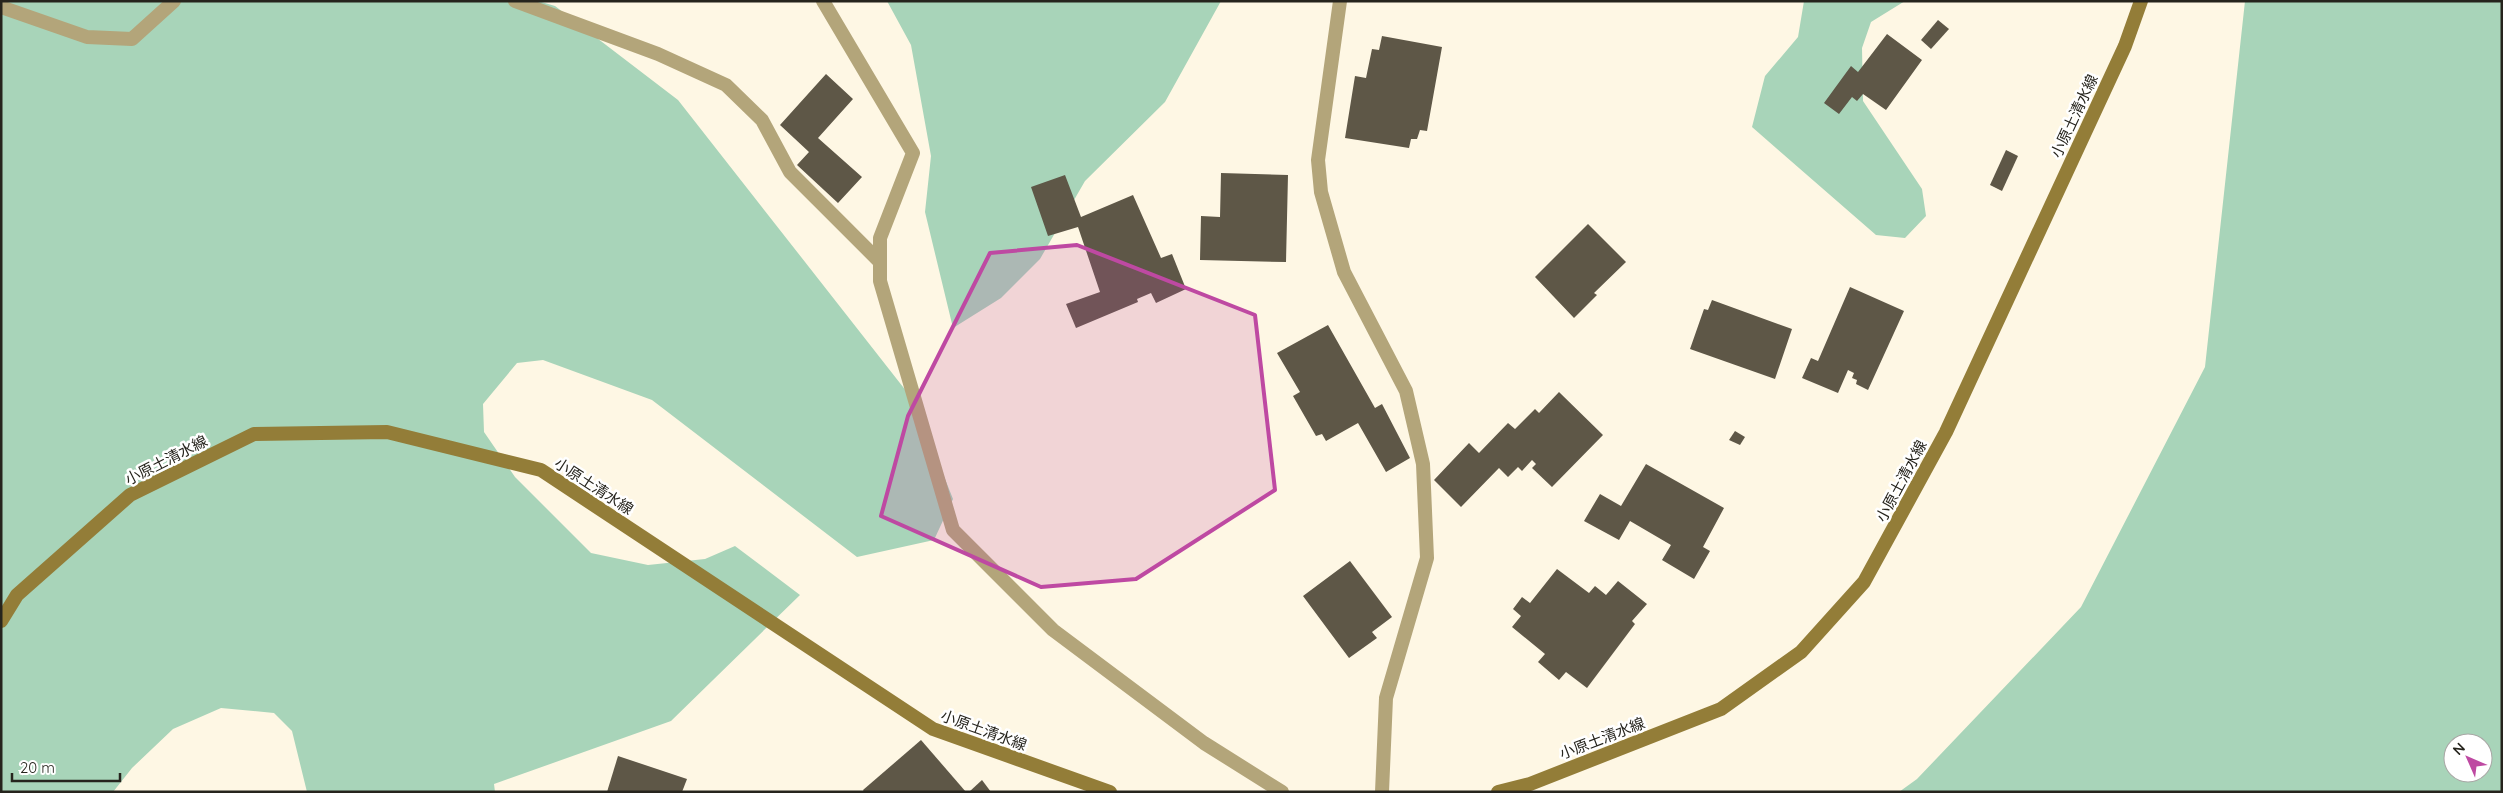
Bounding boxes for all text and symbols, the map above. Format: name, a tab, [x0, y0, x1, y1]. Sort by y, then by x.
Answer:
street label: 小原土清水線	[2046, 71, 2102, 161]
street label: 小原土清水線	[122, 431, 210, 489]
street label: 小原土清水線	[1871, 437, 1931, 525]
street label: 小原土清水線	[551, 454, 637, 518]
street label: 小原土清水線	[938, 706, 1030, 754]
street label: 小原土清水線	[1557, 713, 1647, 763]
north arrow	[2443, 733, 2493, 783]
text: N	[2449, 739, 2469, 759]
scale bar	[12, 750, 120, 782]
text: 20 m	[20, 758, 55, 777]

